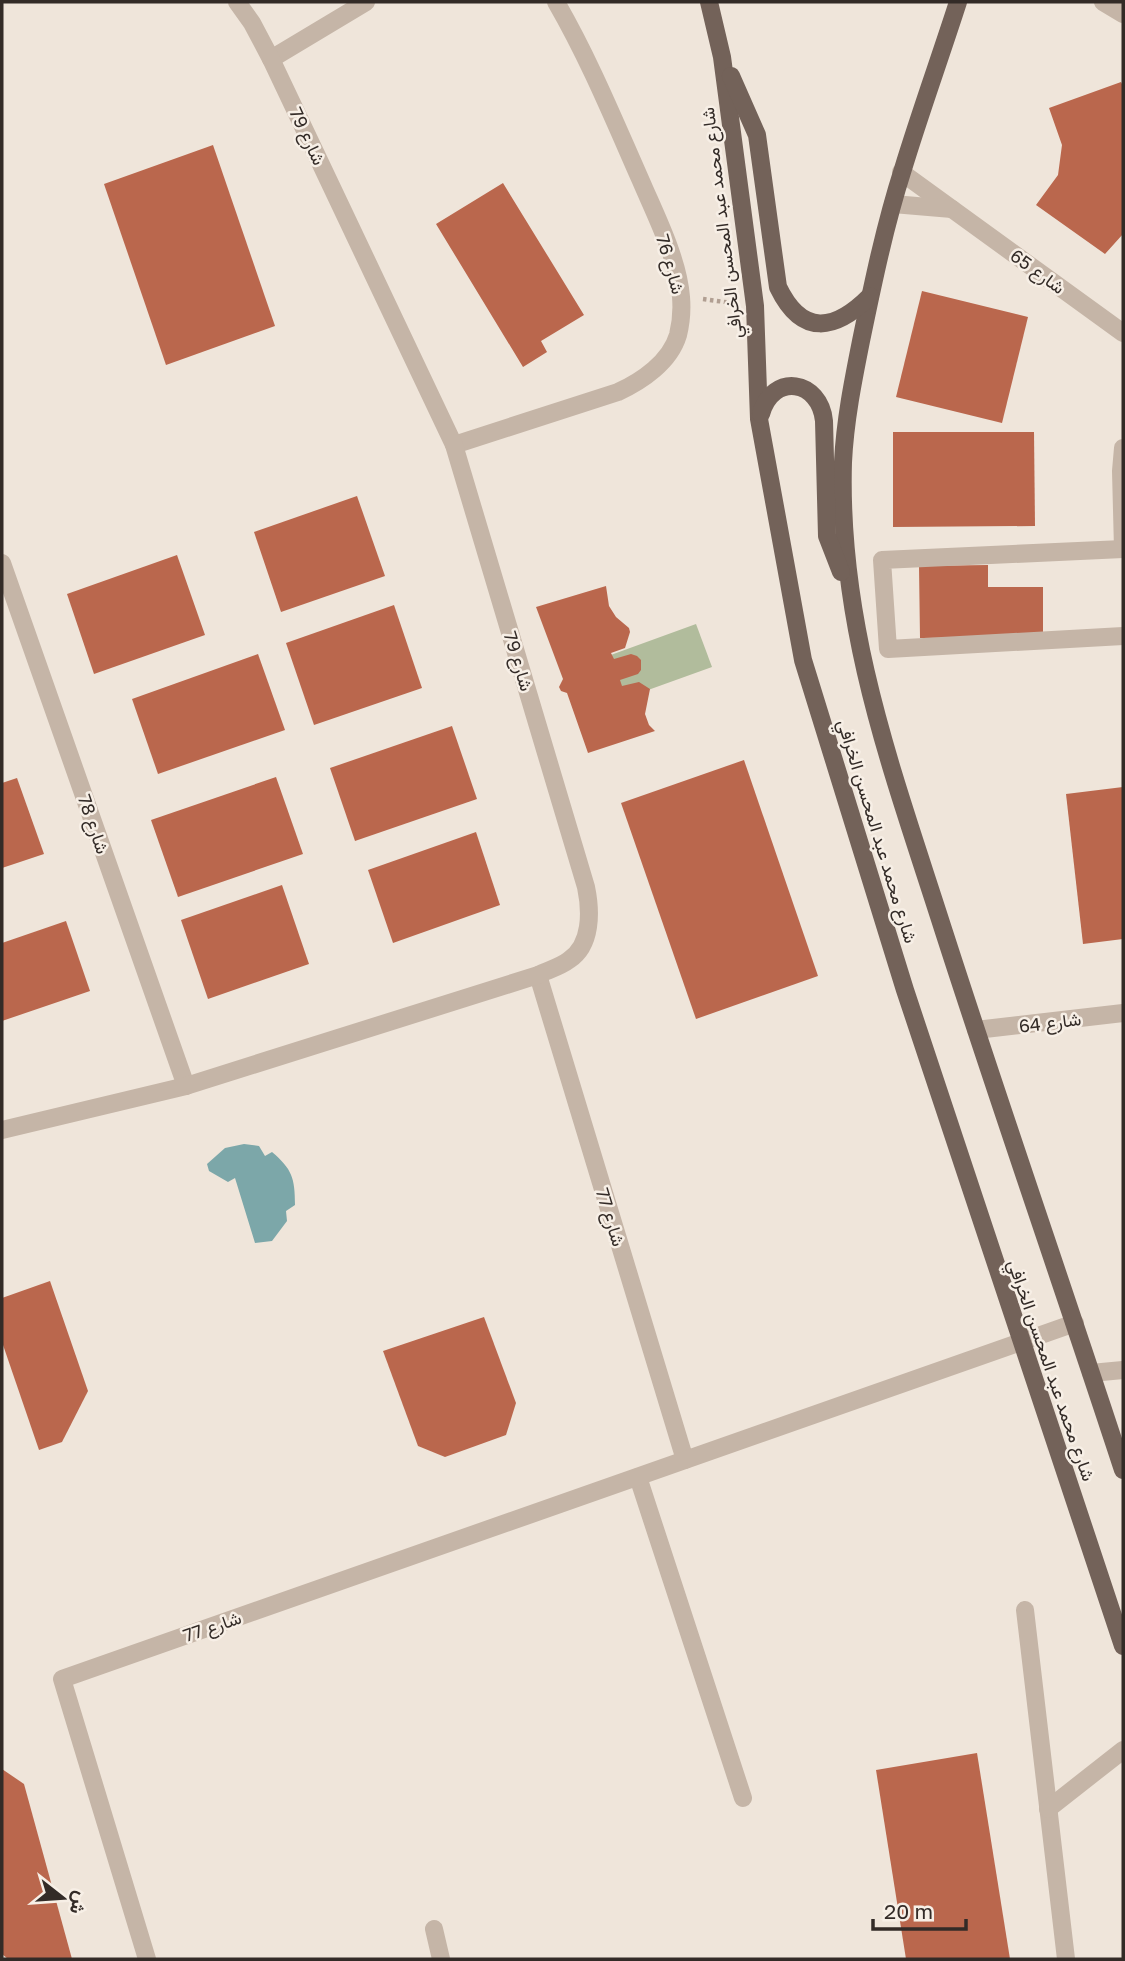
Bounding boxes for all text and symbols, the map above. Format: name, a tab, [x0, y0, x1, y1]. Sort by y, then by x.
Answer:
street label: شارع 79	[283, 104, 331, 169]
street label: شارع محمد عبد المحسن الخرافي	[696, 106, 751, 340]
street label: شارع 76	[650, 232, 690, 297]
street label: شارع 65	[1005, 244, 1070, 300]
street label: شارع 79	[498, 629, 538, 694]
street label: شارع محمد عبد المحسن الخرافي	[829, 717, 923, 947]
street label: شارع 78	[72, 791, 114, 857]
street label: شارع 64	[1018, 1007, 1083, 1039]
street label: شارع 77	[590, 1185, 630, 1249]
street label: شارع محمد عبد المحسن الخرافي	[999, 1256, 1100, 1485]
street label: شارع 77	[180, 1606, 245, 1648]
north arrow	[28, 1863, 98, 1933]
scale bar	[873, 1888, 966, 1932]
text: ش	[64, 1889, 94, 1918]
text: 20 m	[884, 1898, 933, 1924]

